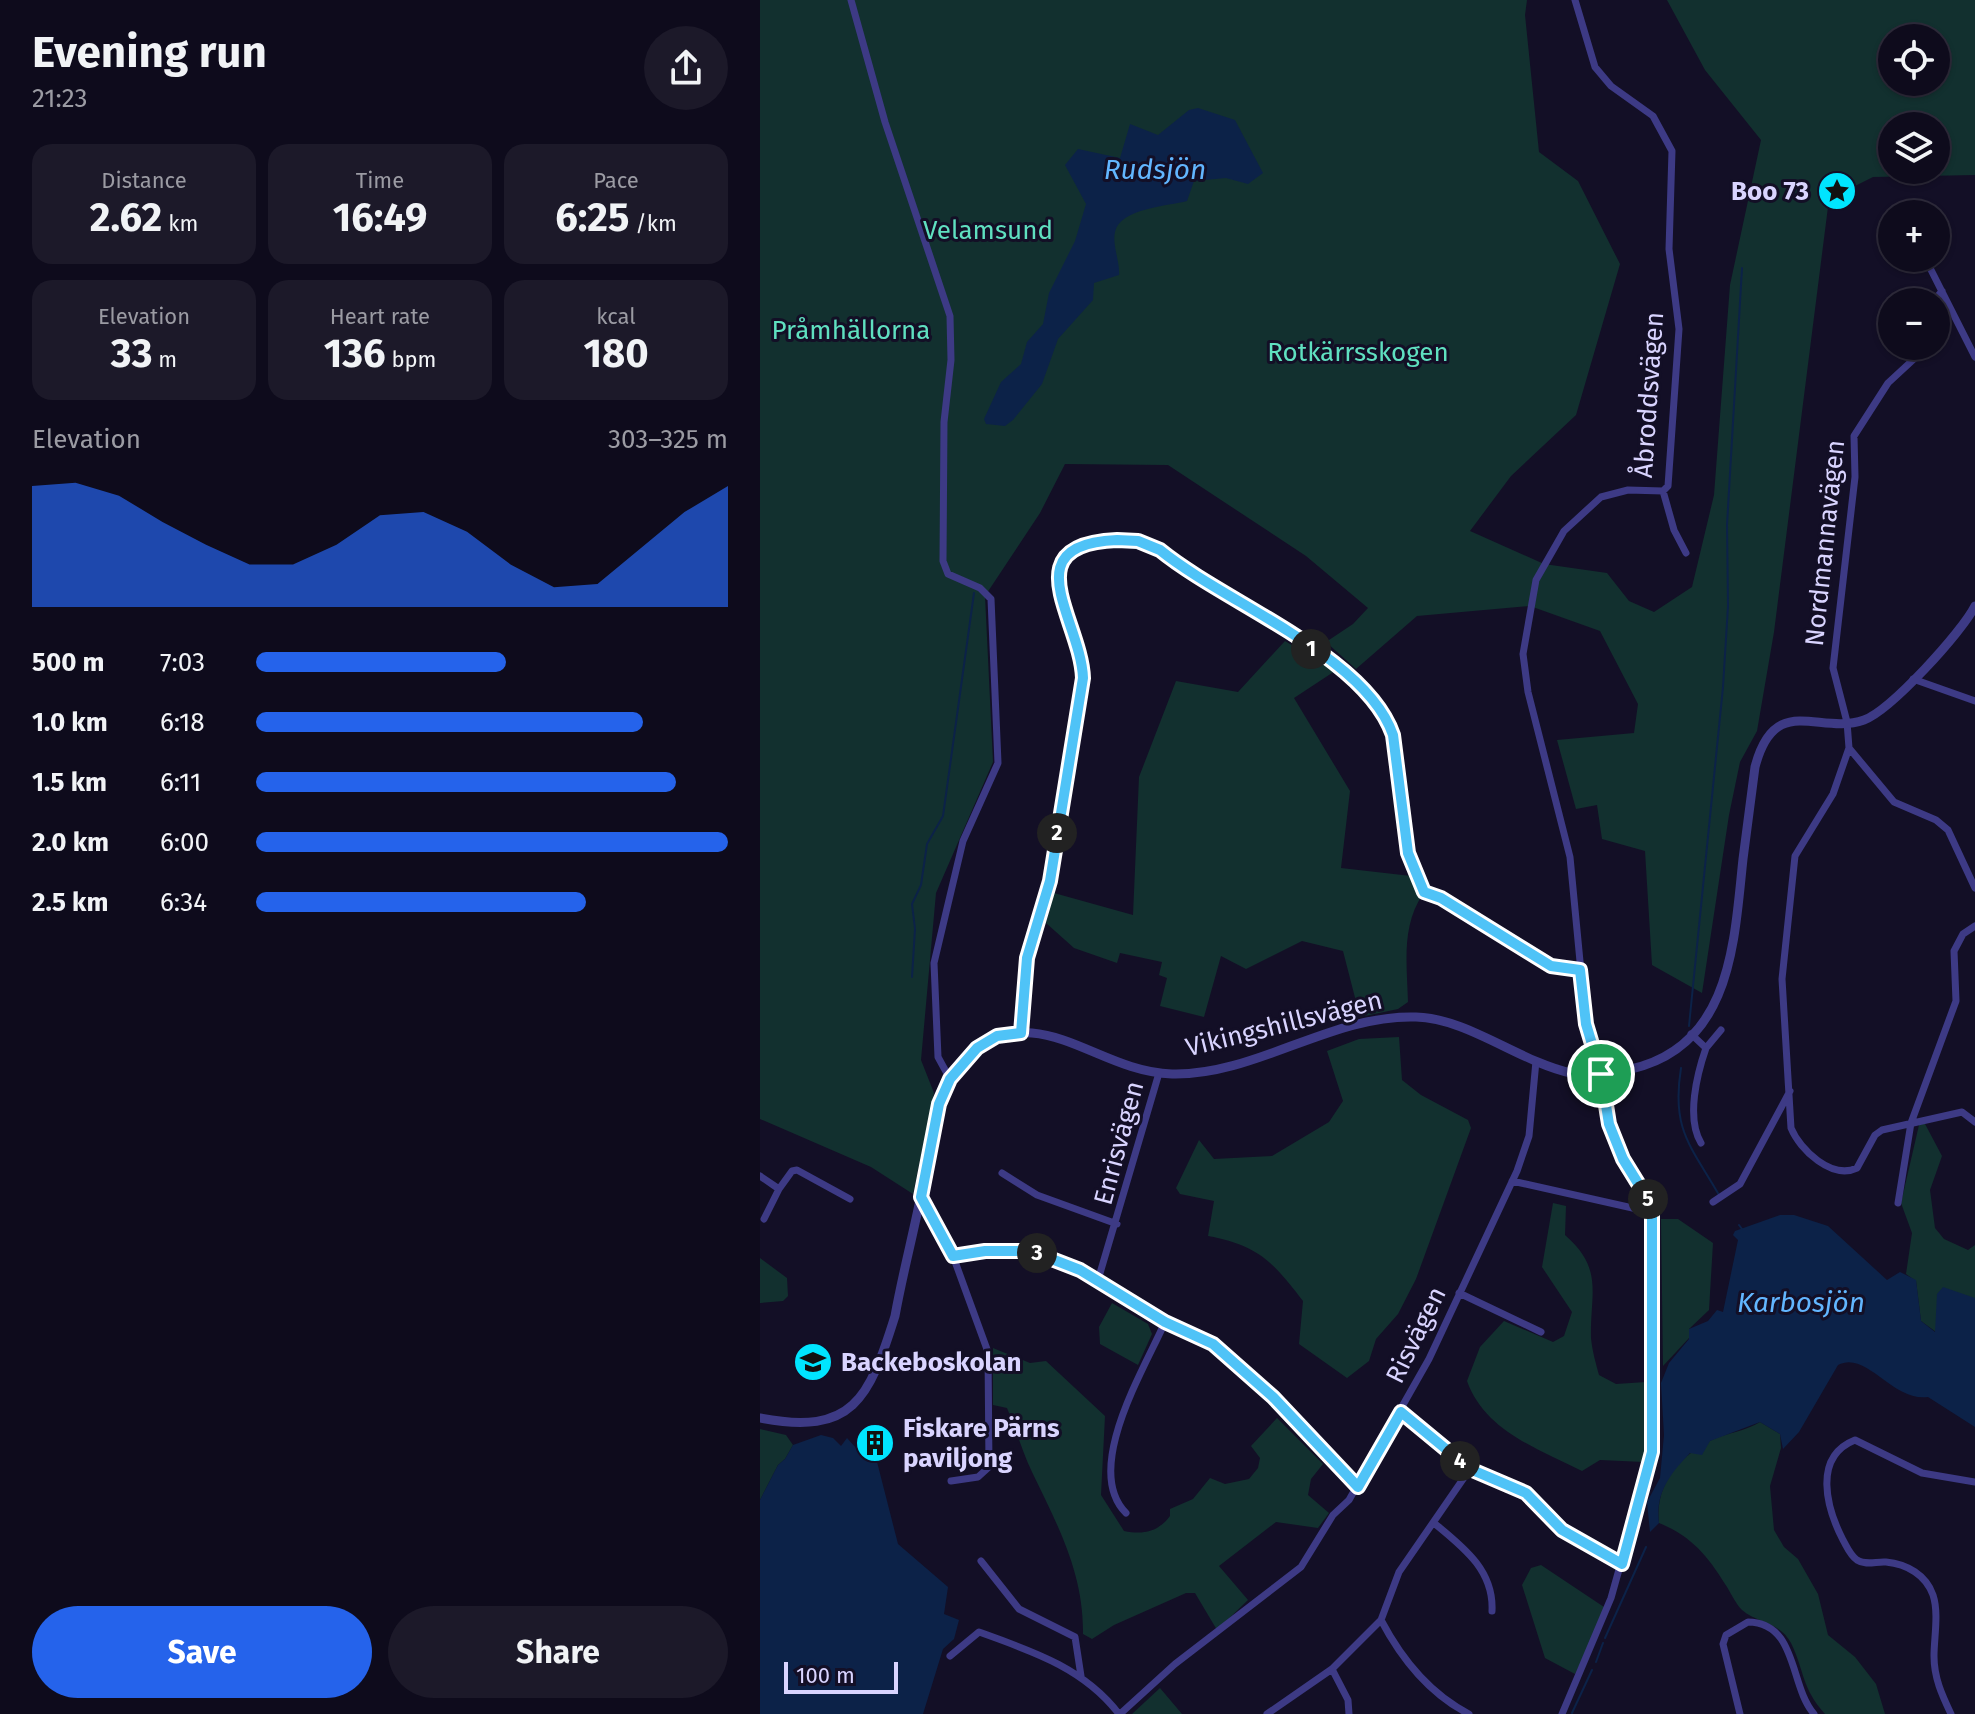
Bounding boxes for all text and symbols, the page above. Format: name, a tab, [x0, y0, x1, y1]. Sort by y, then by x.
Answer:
map controls	[1878, 24, 1950, 360]
button: locate	[1878, 24, 1950, 96]
text: Evening run	[32, 26, 267, 79]
button: share	[644, 26, 728, 110]
text: 21:23	[32, 83, 87, 114]
button: layers	[1878, 112, 1950, 184]
water label: Rudsjön	[1104, 153, 1206, 186]
text: Distance	[101, 167, 187, 194]
text: Time	[356, 167, 404, 194]
text: Pace	[593, 167, 639, 194]
place icon: Boo 73	[1816, 170, 1858, 212]
place label: Boo 73	[1731, 176, 1809, 207]
text: 2.62	[90, 194, 162, 242]
text: 16:49	[333, 194, 427, 242]
text: 6:25	[555, 194, 629, 242]
button: +	[1878, 200, 1950, 272]
text: km	[162, 210, 198, 237]
text: /km	[629, 210, 677, 237]
park label: Velamsund	[923, 215, 1053, 246]
button: −	[1878, 288, 1950, 360]
text: Elevation	[98, 303, 190, 330]
text: Heart rate	[330, 303, 430, 330]
text: kcal	[596, 303, 636, 330]
street label: Åbroddsvägen	[1626, 311, 1670, 479]
park label: Pråmhällorna	[772, 315, 930, 346]
text: 33	[111, 330, 152, 378]
text: 136	[324, 330, 386, 378]
text: 180	[583, 330, 649, 378]
park label: Rotkärrsskogen	[1267, 337, 1449, 368]
text: m	[152, 346, 177, 373]
text: bpm	[386, 346, 436, 373]
text: Elevation	[32, 424, 141, 455]
text: 303–325 m	[608, 424, 728, 455]
street label: Nordmannavägen	[1799, 438, 1851, 648]
pin: 1	[1291, 629, 1331, 669]
text: 1	[1306, 635, 1316, 662]
text: 500 m	[32, 647, 105, 678]
text: 7:03	[160, 647, 205, 678]
text: 1.0 km	[32, 707, 108, 738]
text: 6:18	[160, 707, 205, 738]
text: 1.5 km	[32, 767, 107, 798]
text: 6:11	[160, 767, 201, 798]
pin: 2	[1037, 813, 1077, 853]
text: 2	[1051, 819, 1063, 846]
text: 2.0 km	[32, 827, 109, 858]
text: 6:00	[160, 827, 209, 858]
text: 2.5 km	[32, 887, 108, 918]
text: 6:34	[160, 887, 207, 918]
street label: Vikingshillsvägen	[1183, 985, 1385, 1063]
pin	[1567, 1040, 1635, 1108]
icon: arrive	[1579, 1052, 1623, 1096]
street label: Enrisvägen	[1088, 1078, 1150, 1208]
pin: 5	[1628, 1179, 1668, 1219]
text: 5	[1642, 1185, 1654, 1212]
pin: 3	[1017, 1233, 1057, 1273]
text: 3	[1031, 1239, 1043, 1266]
street label: Risvägen	[1379, 1282, 1453, 1388]
water label: Karbosjön	[1737, 1286, 1865, 1319]
school or university icon: Backeboskolan	[792, 1341, 834, 1383]
place label: Backeboskolan	[841, 1347, 1021, 1378]
place label: Fiskare Pärns paviljong	[903, 1413, 1060, 1474]
building icon: Fiskare Pärns paviljong	[854, 1422, 896, 1464]
pin: 4	[1440, 1441, 1480, 1481]
text: 4	[1454, 1447, 1466, 1474]
button: Save	[32, 1606, 372, 1698]
button: Share	[388, 1606, 728, 1698]
scale bar	[784, 1658, 898, 1694]
text: 100 m	[796, 1662, 855, 1689]

